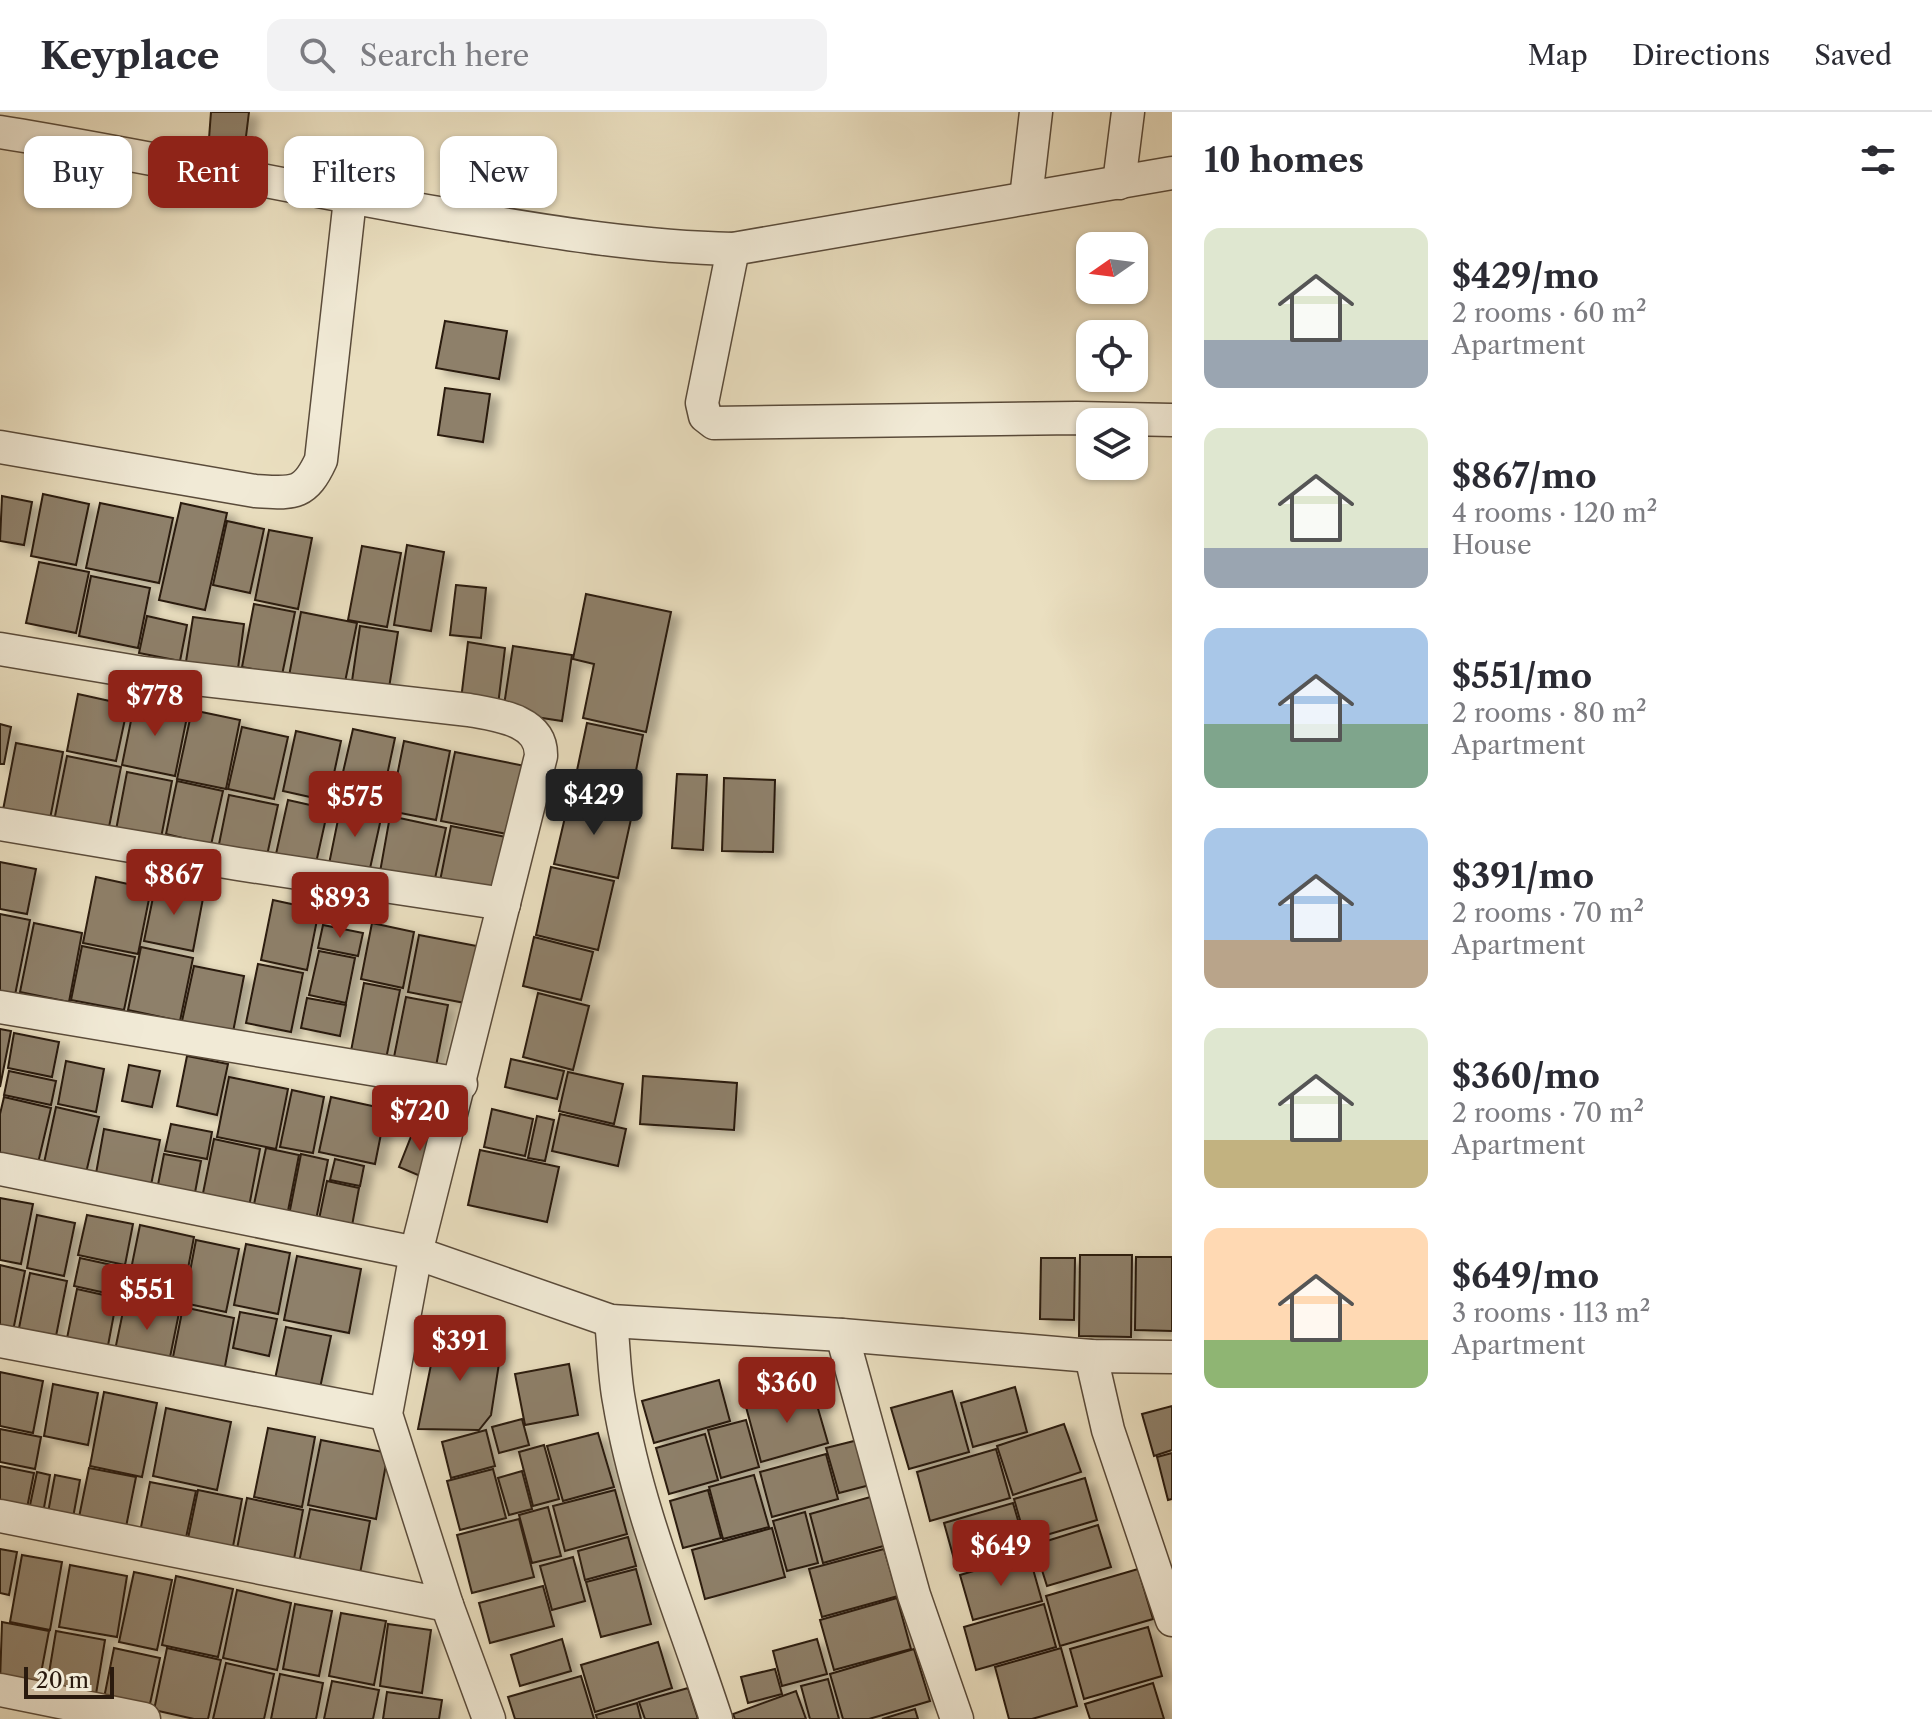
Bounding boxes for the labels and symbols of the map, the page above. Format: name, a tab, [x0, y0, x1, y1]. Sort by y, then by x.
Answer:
north arrow	[1076, 232, 1148, 304]
pin: $778	[108, 670, 202, 738]
pin: $429	[547, 769, 641, 837]
pin: $575	[308, 771, 402, 839]
pin: $867	[127, 849, 221, 917]
pin: $893	[293, 872, 387, 940]
pin: $720	[373, 1085, 467, 1153]
pin: $551	[100, 1264, 194, 1332]
pin: $391	[413, 1315, 507, 1383]
pin: $360	[740, 1357, 834, 1425]
pin: $649	[954, 1520, 1048, 1588]
scale bar	[24, 1663, 114, 1699]

